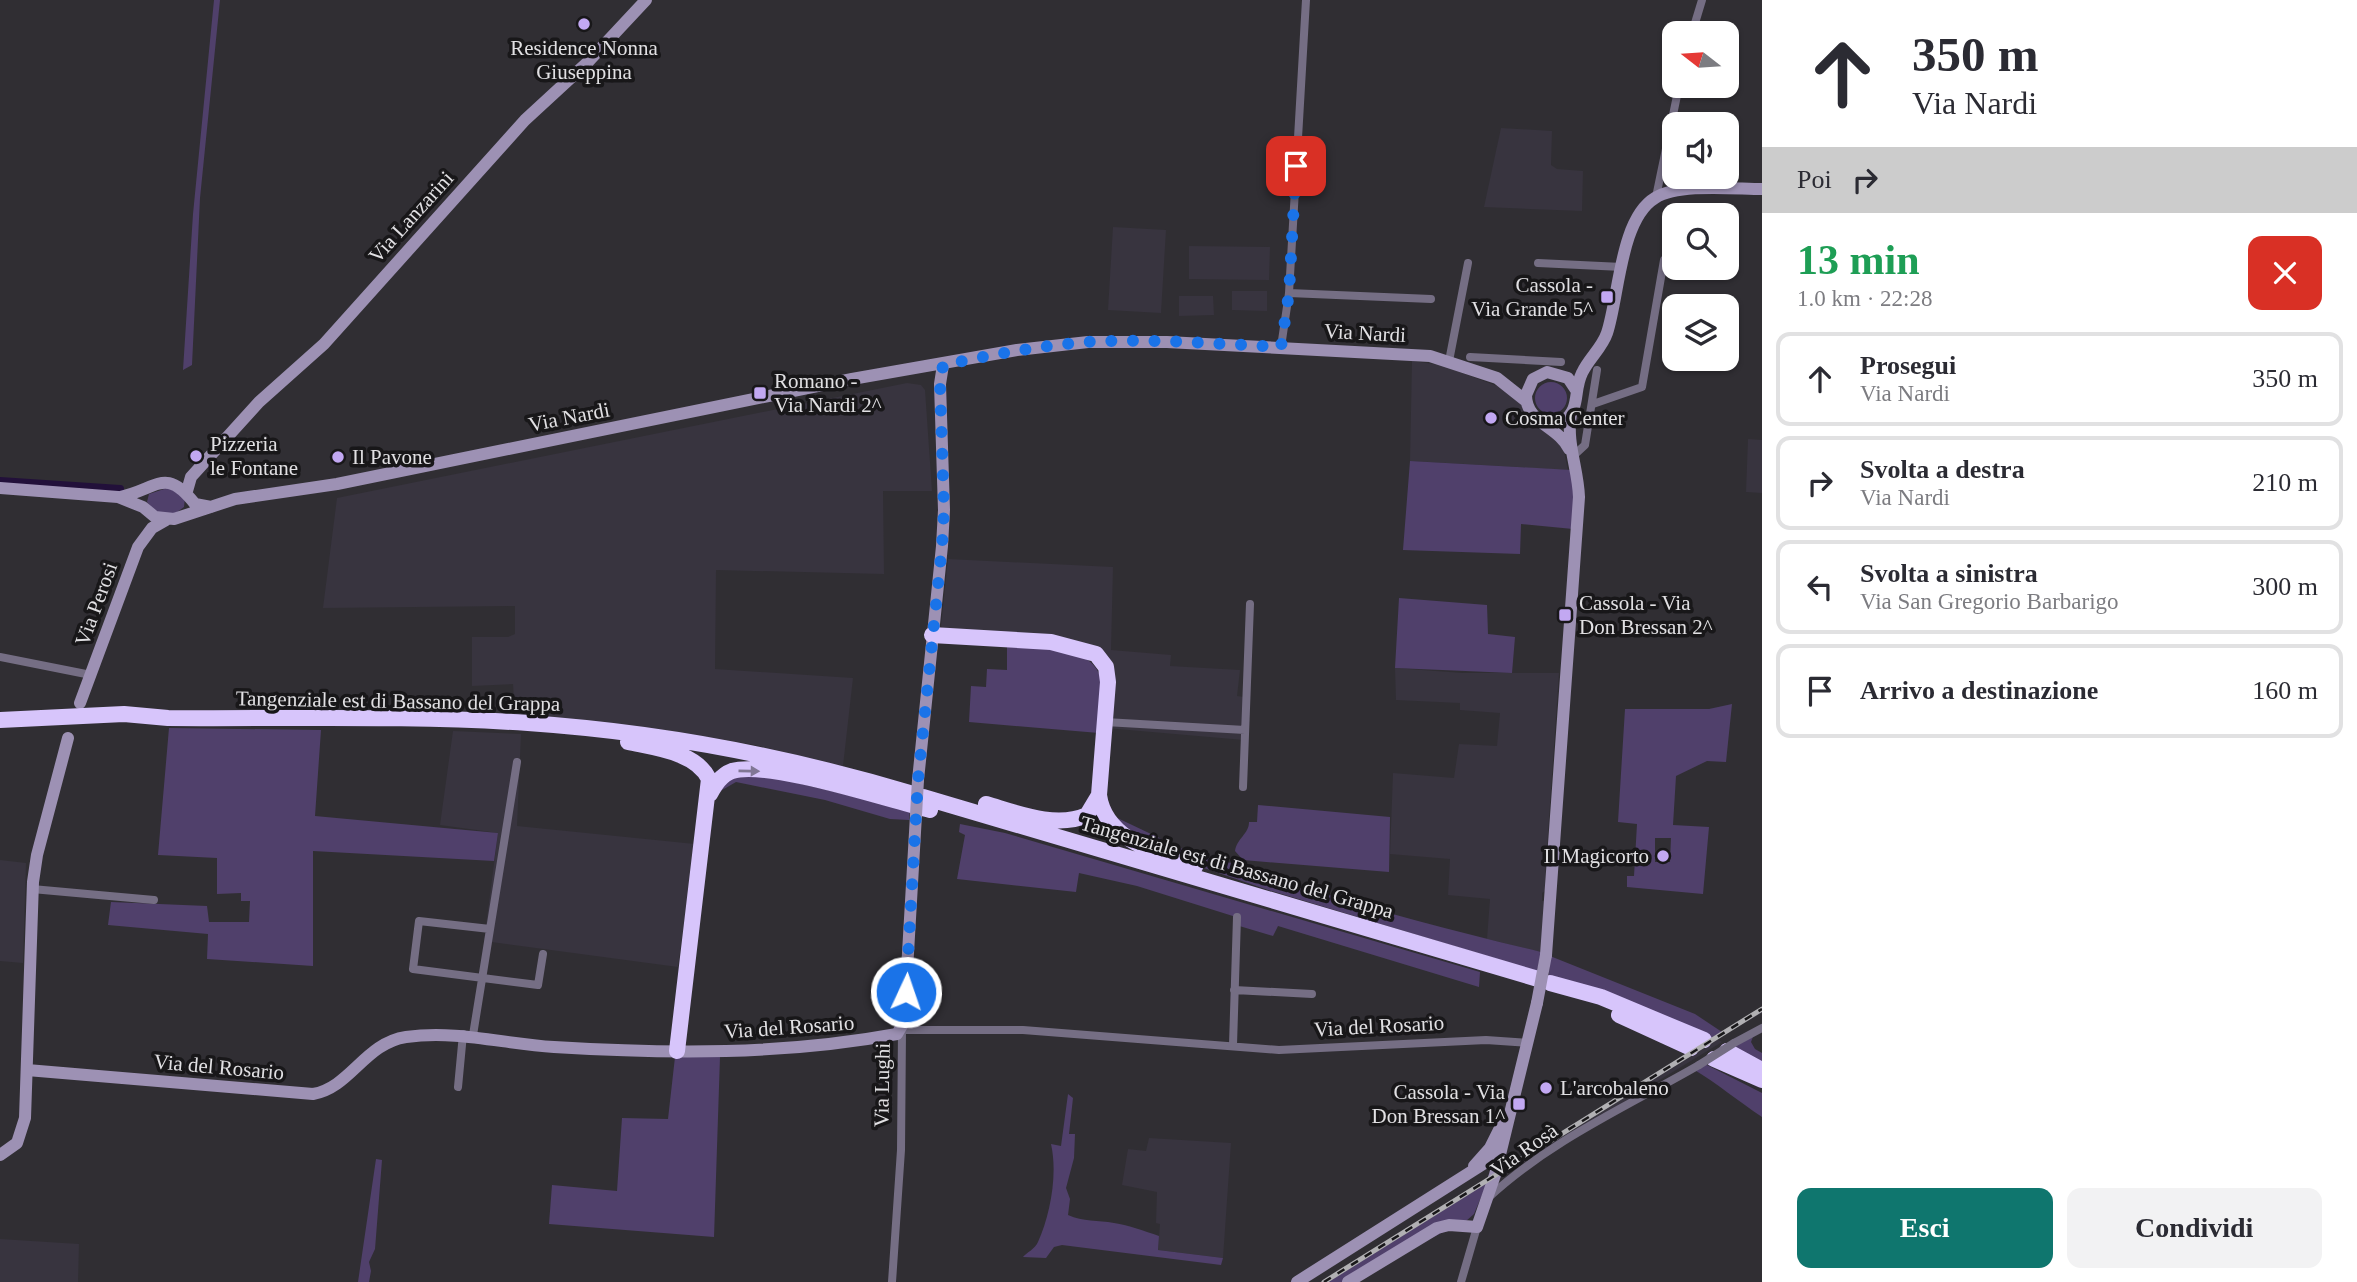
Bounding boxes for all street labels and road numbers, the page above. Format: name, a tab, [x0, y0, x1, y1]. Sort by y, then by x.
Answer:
street label: Via Lanzarini	[364, 166, 458, 268]
street label: Via Nardi	[1323, 319, 1407, 347]
street label: Via Nardi	[526, 397, 612, 437]
street label: Via Perosi	[70, 559, 122, 649]
street label: Tangenziale est di Bassano del Grappa	[236, 686, 561, 716]
street label: Tangenziale est di Bassano del Grappa	[1078, 811, 1397, 923]
street label: Via del Rosario	[723, 1010, 855, 1044]
street label: Via del Rosario	[1313, 1011, 1445, 1041]
street label: Via Lughi	[869, 1042, 895, 1127]
street label: Via del Rosario	[153, 1049, 285, 1085]
street label: Via Rosà	[1486, 1118, 1563, 1182]

